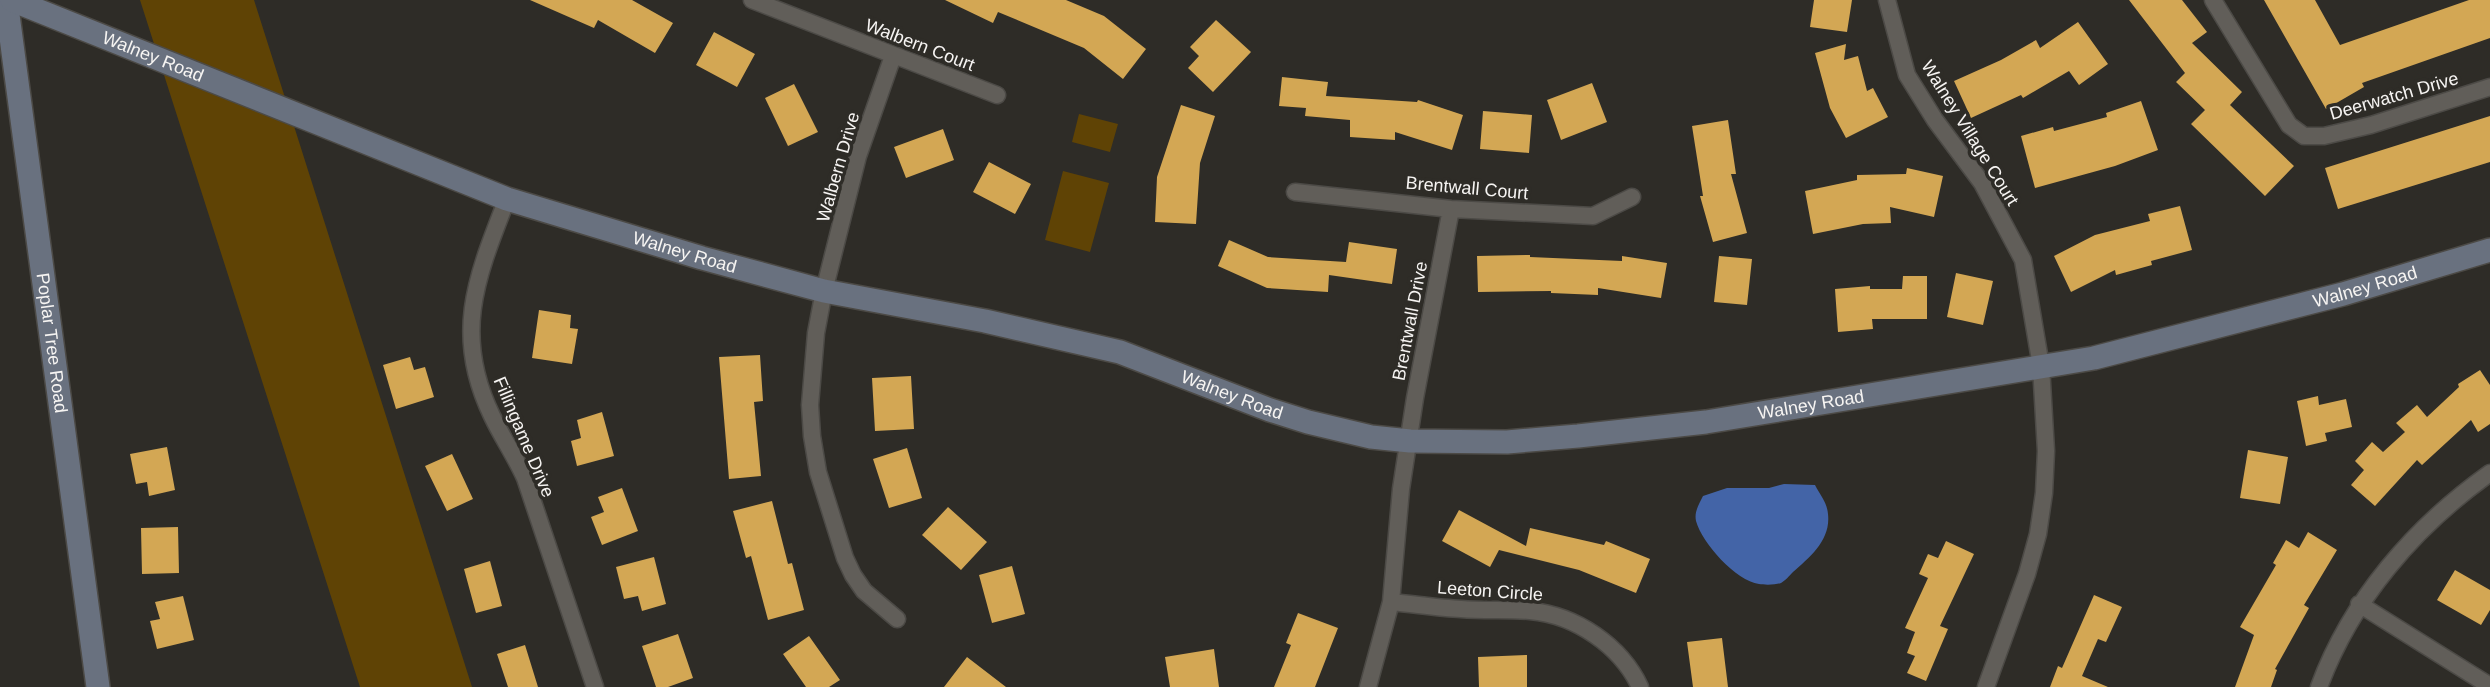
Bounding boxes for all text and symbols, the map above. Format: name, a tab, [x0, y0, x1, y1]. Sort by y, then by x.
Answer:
street label: Walbern Court	[863, 15, 977, 75]
street label: Walney Road	[99, 27, 207, 86]
street label: Walney Village Court	[1917, 57, 2023, 209]
street label: Deerwatch Drive	[2327, 68, 2461, 124]
street label: Walbern Drive	[813, 110, 863, 224]
street label: Brentwall Court	[1405, 173, 1529, 203]
street label: Walney Road	[630, 228, 739, 277]
street label: Brentwall Drive	[1389, 260, 1431, 382]
street label: Walney Road	[2311, 262, 2419, 311]
street label: Poplar Tree Road	[33, 272, 71, 414]
street label: Walney Road	[1178, 367, 1285, 423]
street label: Fillingame Drive	[490, 374, 558, 500]
street label: Walney Road	[1756, 386, 1866, 423]
street label: Leeton Circle	[1436, 577, 1544, 605]

